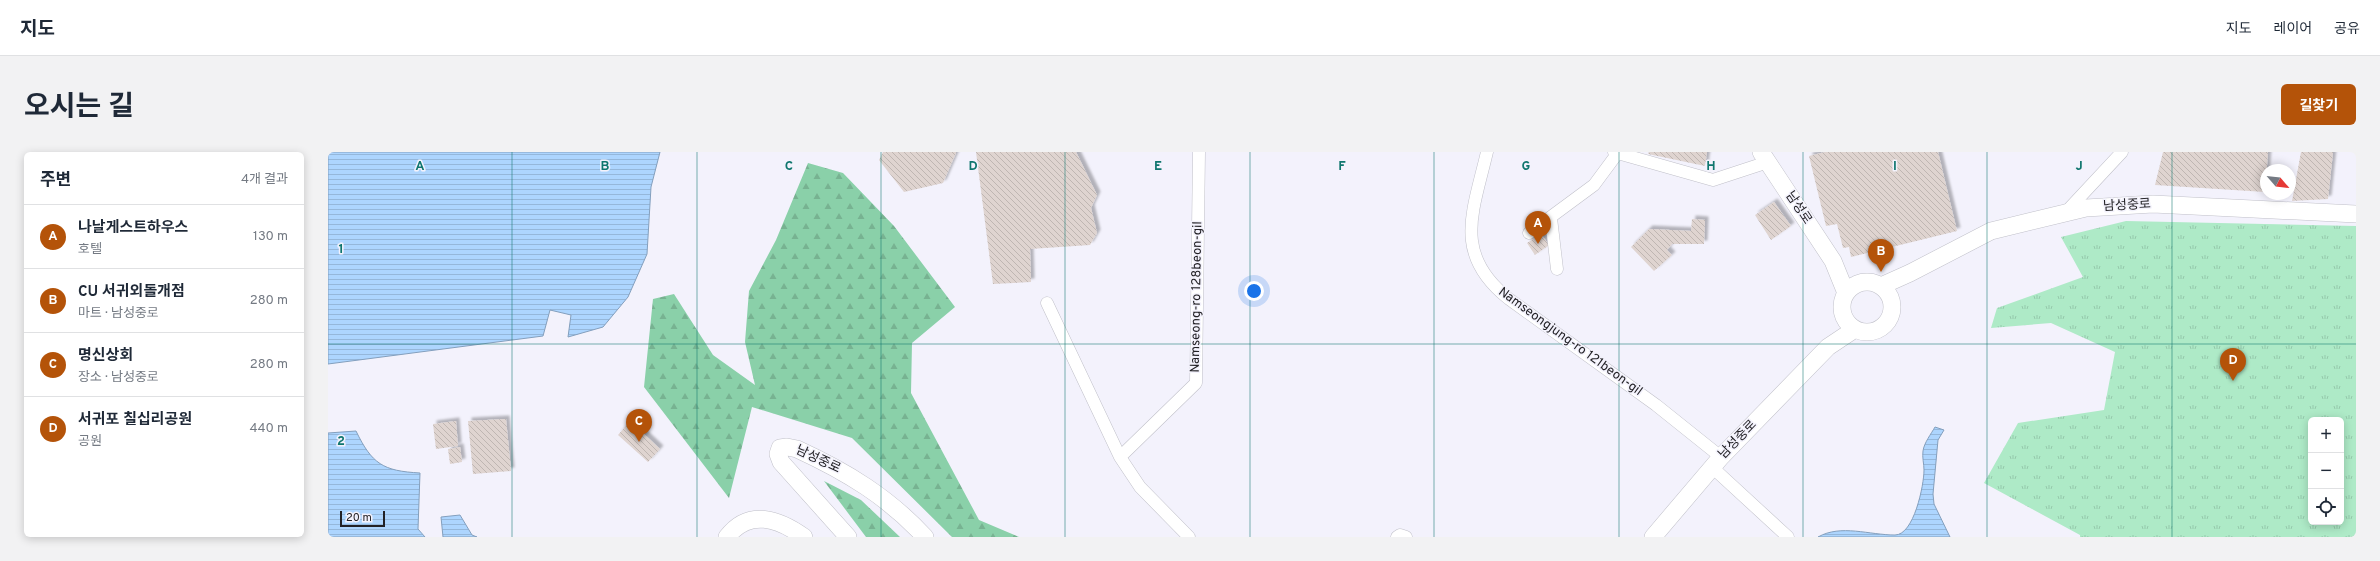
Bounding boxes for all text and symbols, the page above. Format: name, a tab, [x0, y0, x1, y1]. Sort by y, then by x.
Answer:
text: 지도	[20, 18, 55, 42]
text: 지도	[2226, 21, 2252, 38]
text: 레이어	[2274, 21, 2312, 38]
text: 공유	[2334, 21, 2360, 38]
button: 길찾기	[2281, 84, 2356, 125]
text: 오시는 길	[24, 90, 134, 126]
text: A	[415, 159, 425, 175]
text: B	[601, 159, 610, 175]
text: C	[785, 159, 793, 175]
text: D	[968, 159, 978, 175]
text: E	[1154, 159, 1162, 175]
text: F	[1338, 159, 1346, 175]
text: G	[1522, 159, 1531, 175]
text: H	[1706, 159, 1716, 175]
text: I	[1893, 159, 1897, 175]
text: J	[2075, 159, 2083, 175]
north arrow	[2260, 164, 2296, 200]
text: 주변	[40, 170, 71, 192]
text: 4개 결과	[241, 172, 288, 188]
street label: 남성로	[1781, 189, 1815, 227]
street label: 남성중로	[2103, 197, 2151, 215]
pin: A	[1525, 211, 1551, 244]
text: 나날게스트하우스	[78, 219, 188, 238]
street label: Namseong-ro 128beon-gil	[1188, 221, 1206, 373]
text: A	[48, 229, 58, 245]
text: 130 m	[253, 229, 288, 245]
pin: B	[1868, 239, 1894, 272]
text: 호텔	[78, 242, 102, 258]
text: 1	[338, 242, 344, 258]
your location	[1244, 281, 1264, 301]
text: CU 서귀외돌개점	[78, 283, 185, 302]
street label: Namseongjung-ro 121beon-gil	[1495, 284, 1645, 400]
text: B	[49, 293, 57, 309]
text: 280 m	[250, 293, 288, 309]
text: 마트 · 남성중로	[78, 306, 159, 322]
text: 명신상회	[78, 347, 133, 366]
pin: D	[2220, 348, 2246, 381]
text: C	[49, 357, 57, 373]
text: 280 m	[250, 357, 288, 373]
text: 장소 · 남성중로	[78, 370, 159, 386]
pin: C	[626, 409, 652, 442]
text: 서귀포 칠십리공원	[78, 411, 192, 430]
street label: 남성중로	[1716, 417, 1760, 463]
map controls	[2308, 417, 2344, 525]
button: +	[2308, 417, 2344, 453]
text: D	[48, 421, 58, 437]
text: 440 m	[249, 421, 288, 437]
text: 공원	[78, 434, 102, 450]
text: 2	[337, 434, 345, 450]
street label: 남성중로	[793, 443, 843, 477]
button: −	[2308, 453, 2344, 489]
button: locate	[2308, 489, 2344, 525]
scale bar	[340, 509, 385, 528]
text: 20 m	[346, 511, 372, 525]

